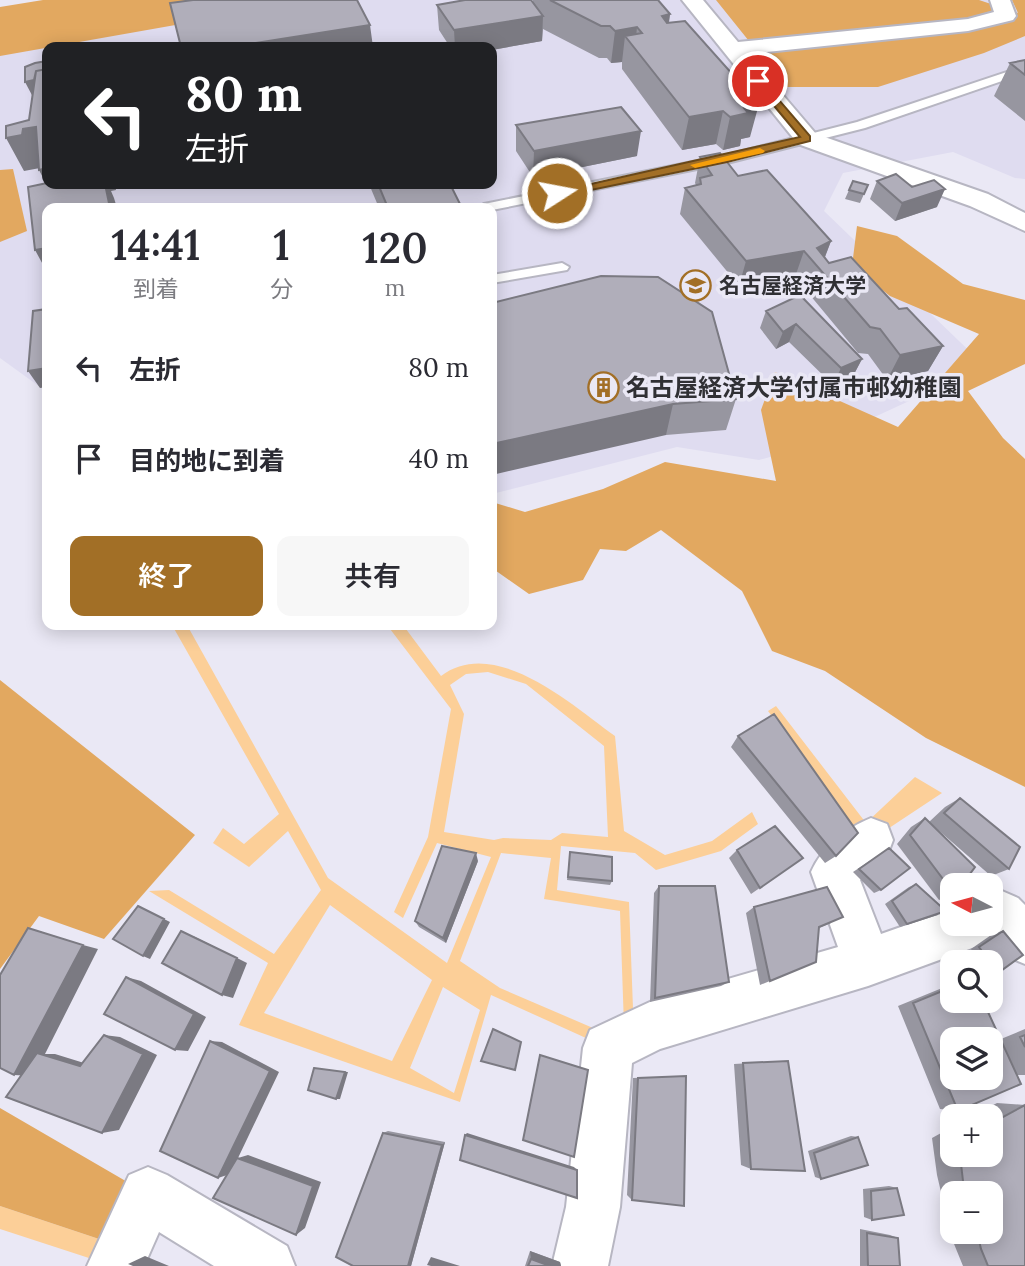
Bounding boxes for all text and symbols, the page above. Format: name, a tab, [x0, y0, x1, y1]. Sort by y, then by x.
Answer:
pin	[728, 51, 788, 111]
text: 80 m	[185, 62, 302, 124]
icon: arrive	[739, 62, 777, 100]
icon: left	[70, 70, 161, 161]
text: 左折	[185, 128, 249, 169]
position arrow	[520, 156, 594, 230]
text: 14:41	[111, 218, 201, 272]
text: 1	[273, 218, 290, 272]
text: 120	[362, 221, 428, 275]
school or university icon: 名古屋経済大学	[679, 268, 713, 302]
place label: 名古屋経済大学	[719, 272, 866, 299]
text: m	[385, 273, 405, 302]
text: 到着	[133, 274, 179, 303]
text: 分	[270, 274, 293, 303]
icon: left	[70, 349, 108, 387]
text: 80 m	[408, 351, 469, 384]
text: 左折	[129, 353, 181, 386]
building icon: 名古屋経済大学付属市邨幼稚園	[586, 370, 620, 404]
place label: 名古屋経済大学付属市邨幼稚園	[626, 372, 962, 403]
icon: arrive	[70, 440, 108, 478]
text: 40 m	[409, 442, 469, 475]
text: 目的地に到着	[129, 444, 285, 477]
button: 終了	[70, 536, 263, 616]
button: 共有	[277, 536, 469, 616]
north arrow	[940, 873, 1003, 936]
map controls	[940, 873, 1003, 1244]
button: search	[940, 950, 1003, 1013]
button: layers	[940, 1027, 1003, 1090]
button: +	[940, 1104, 1003, 1167]
button: −	[940, 1181, 1003, 1244]

